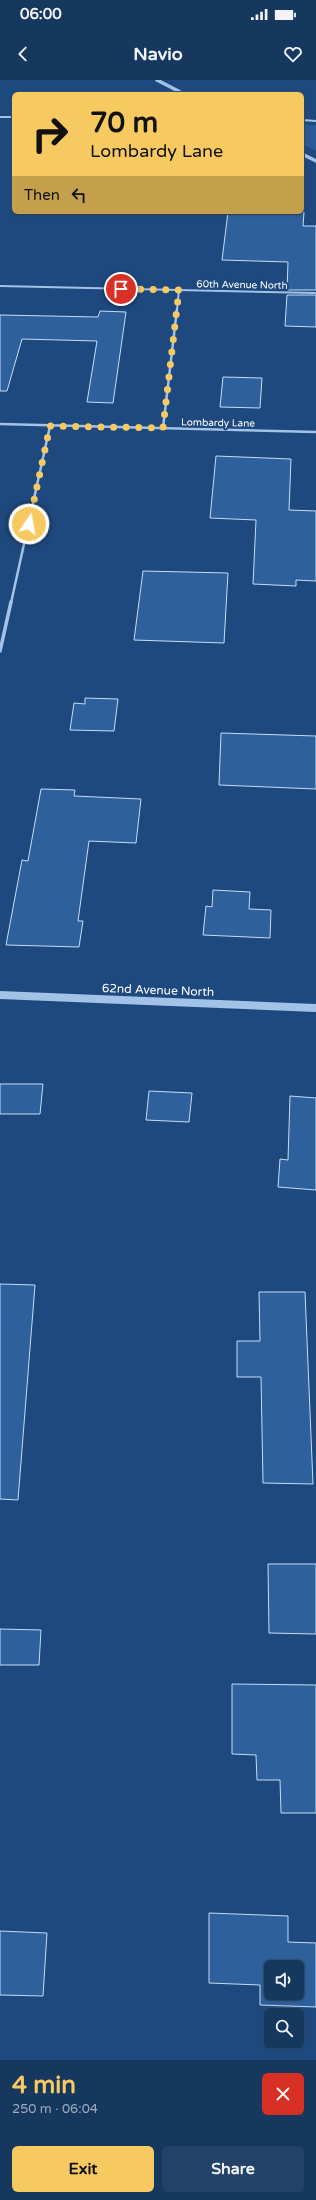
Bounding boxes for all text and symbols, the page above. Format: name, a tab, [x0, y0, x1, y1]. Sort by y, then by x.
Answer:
text: 06:00	[20, 5, 62, 23]
icon: back	[12, 43, 34, 65]
text: Navio	[133, 43, 183, 65]
icon: heart	[282, 43, 304, 65]
text: 70 m	[90, 106, 158, 140]
icon: right	[24, 108, 76, 160]
text: Lombardy Lane	[90, 140, 223, 162]
icon: left	[68, 184, 90, 206]
text: Then	[24, 186, 60, 204]
pin	[104, 272, 138, 306]
icon: arrive	[110, 278, 132, 300]
street label: 60th Avenue North	[196, 278, 288, 292]
street label: Lombardy Lane	[181, 416, 255, 430]
position arrow	[8, 503, 50, 545]
street label: 62nd Avenue North	[102, 981, 214, 999]
map controls	[264, 1960, 304, 2048]
button: sound	[264, 1960, 304, 2000]
button: search	[264, 2008, 304, 2048]
text: 4 min	[12, 2071, 76, 2100]
button: close	[262, 2073, 304, 2115]
text: 250 m · 06:04	[12, 2101, 98, 2117]
button: Exit	[12, 2146, 154, 2192]
button: Share	[162, 2146, 304, 2192]

